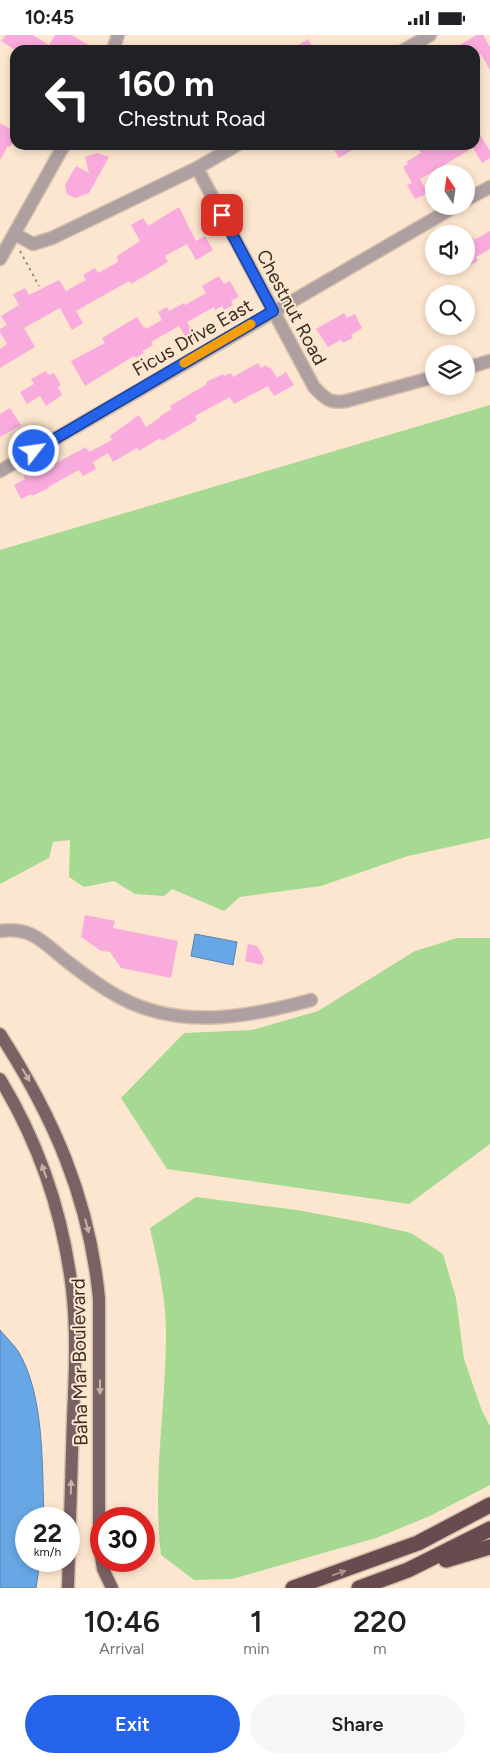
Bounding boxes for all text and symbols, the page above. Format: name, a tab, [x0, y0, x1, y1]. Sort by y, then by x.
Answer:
text: 10:45	[25, 6, 74, 29]
text: 160 m	[118, 63, 215, 105]
icon: left	[35, 65, 100, 130]
text: Chestnut Road	[118, 105, 266, 132]
north arrow	[425, 165, 475, 215]
map controls	[425, 165, 475, 395]
pin	[201, 194, 243, 236]
icon: arrive	[208, 201, 236, 229]
button: sound	[425, 225, 475, 275]
street label: Chestnut Road	[251, 246, 332, 369]
button: search	[425, 285, 475, 335]
street label: Ficus Drive East	[128, 294, 256, 381]
button: layers	[425, 345, 475, 395]
position arrow	[7, 424, 59, 476]
one-way arrow	[22, 1069, 31, 1082]
one-way arrow	[40, 1163, 47, 1178]
one-way arrow	[83, 1218, 91, 1233]
street label: Baha Mar Boulevard	[67, 1278, 92, 1446]
one-way arrow	[96, 1379, 104, 1395]
one-way arrow	[67, 1479, 75, 1495]
speed limit sign: 30	[90, 1507, 155, 1572]
text: 22	[33, 1518, 62, 1548]
text: km/h	[34, 1545, 61, 1559]
one-way arrow	[332, 1568, 347, 1576]
text: 10:46	[83, 1603, 160, 1640]
text: 1	[250, 1603, 263, 1640]
text: 220	[353, 1603, 407, 1640]
text: Arrival	[99, 1639, 144, 1658]
text: min	[243, 1639, 270, 1658]
text: m	[373, 1639, 387, 1658]
button: Exit	[25, 1695, 240, 1753]
button: Share	[250, 1695, 465, 1753]

